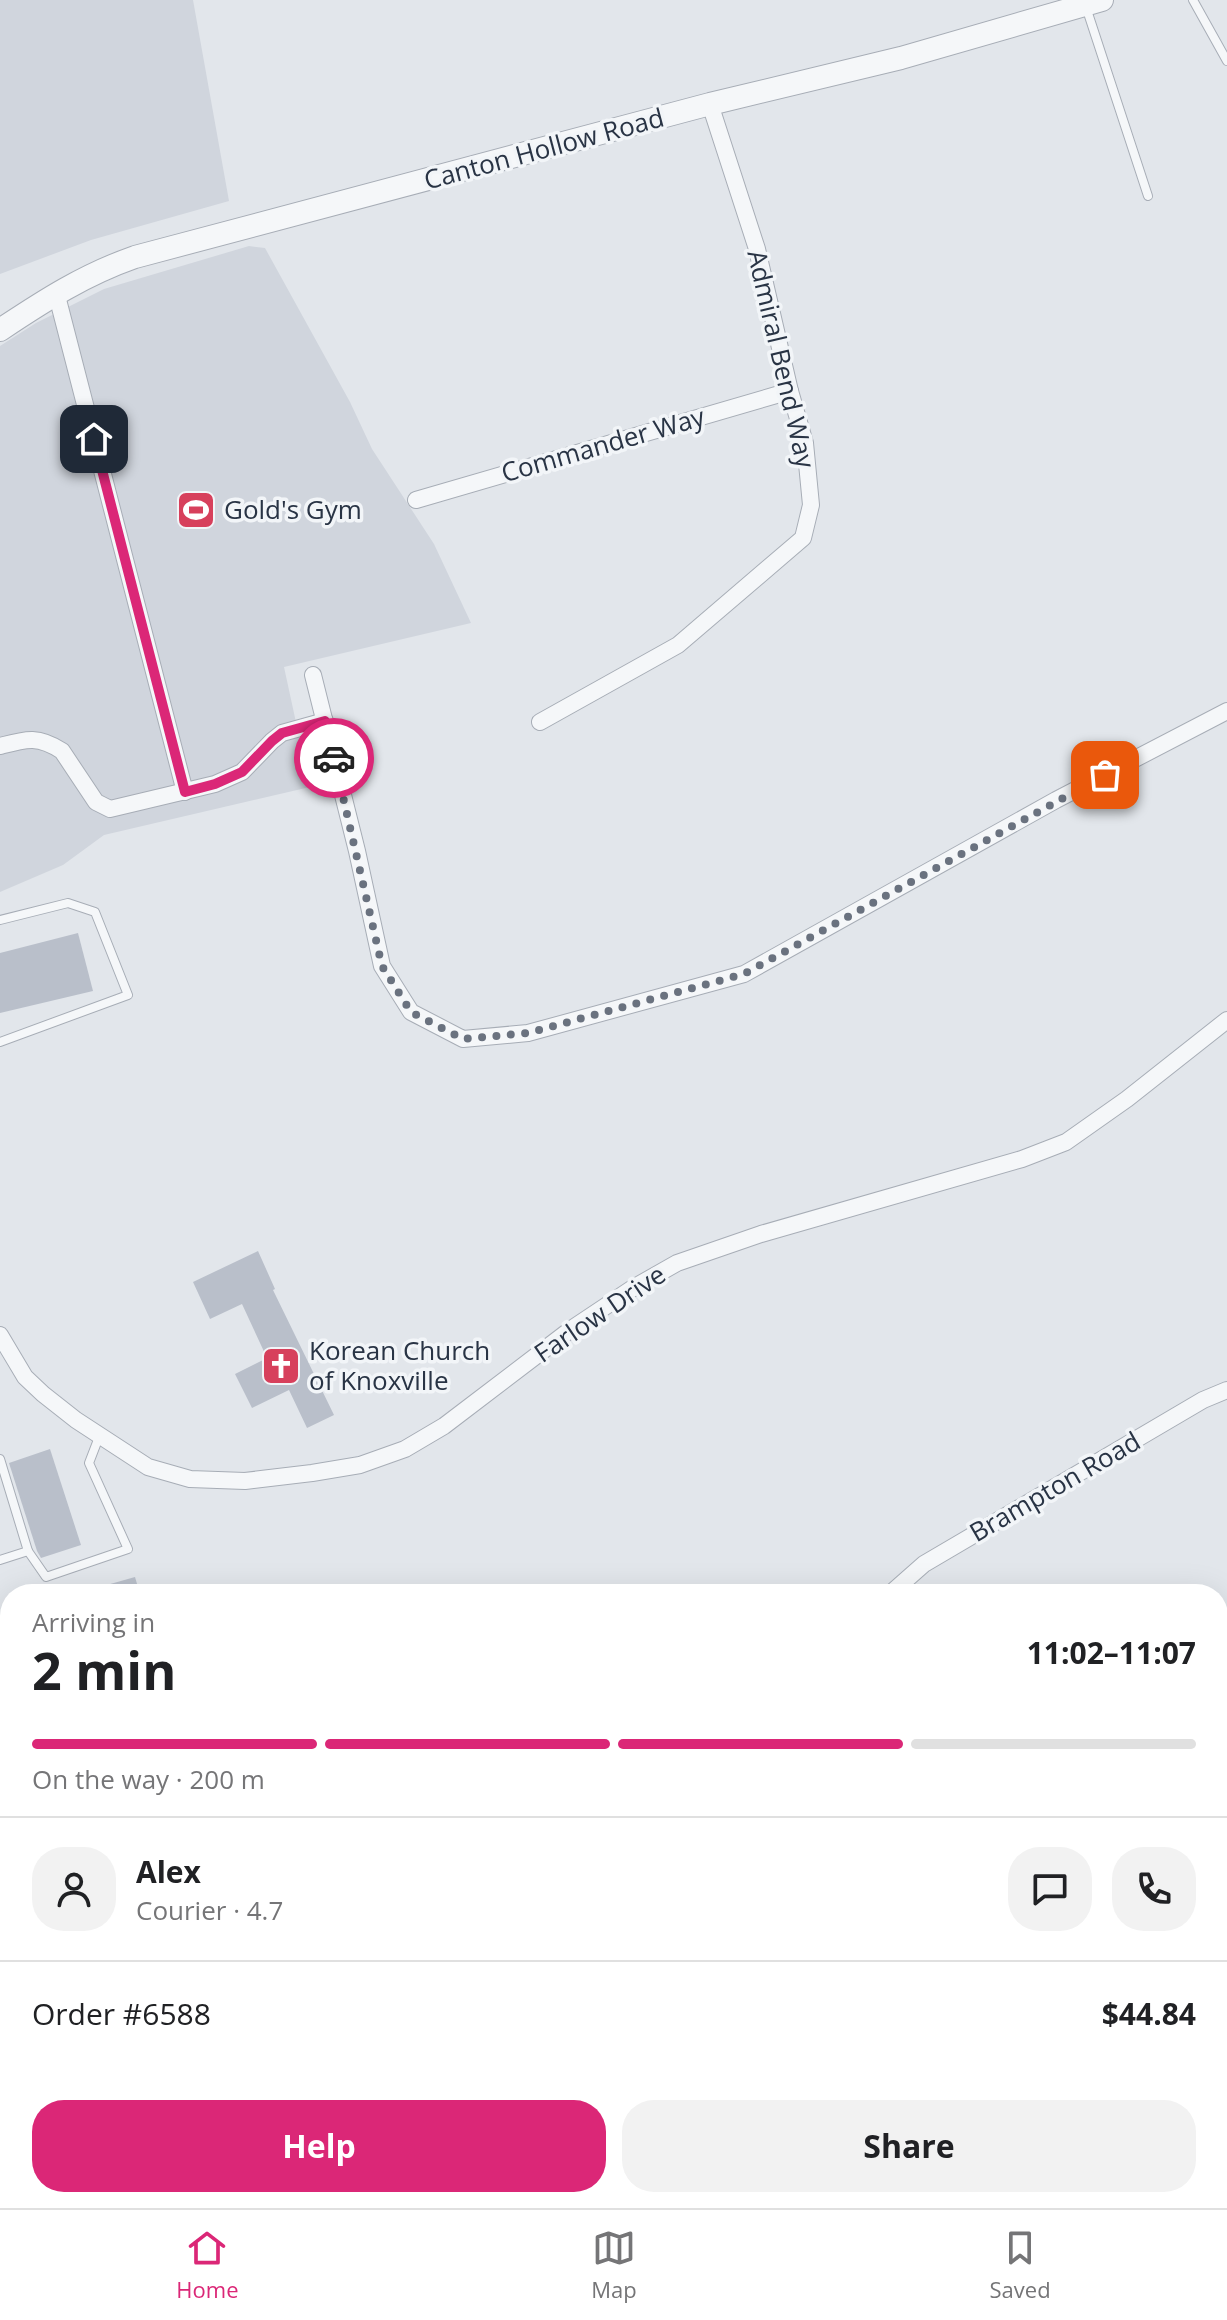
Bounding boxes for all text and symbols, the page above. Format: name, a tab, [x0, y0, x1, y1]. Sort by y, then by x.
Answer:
street label: Canton Hollow Road	[420, 99, 668, 197]
street label: Admiral Bend Way	[739, 246, 825, 472]
street label: Commander Way	[497, 398, 710, 490]
pin	[60, 405, 128, 473]
icon: home	[72, 417, 116, 461]
sports icon: Gold's Gym	[175, 489, 217, 531]
place label: Gold's Gym	[224, 491, 362, 527]
courier	[294, 718, 374, 798]
icon: car	[312, 736, 356, 780]
pin	[1071, 741, 1139, 809]
icon: bag	[1083, 753, 1127, 797]
street label: Farlow Drive	[527, 1256, 672, 1370]
place label: Korean Church of Knoxville	[309, 1332, 490, 1398]
church icon: Korean Church of Knoxville	[260, 1345, 302, 1387]
street label: Brampton Road	[963, 1423, 1146, 1550]
text: Arriving in	[32, 1604, 155, 1640]
text: 11:02–11:07	[1027, 1632, 1196, 1673]
text: 2 min	[32, 1634, 176, 1705]
text: On the way · 200 m	[32, 1761, 265, 1797]
button: person	[32, 1847, 116, 1931]
button: chat	[1008, 1847, 1092, 1931]
button: phone	[1112, 1847, 1196, 1931]
text: Alex	[136, 1851, 201, 1892]
text: Courier · 4.7	[136, 1892, 283, 1928]
text: Order #6588	[32, 1993, 211, 2034]
text: $44.84	[1102, 1993, 1196, 2034]
button: Help	[32, 2100, 606, 2192]
button: Share	[622, 2100, 1196, 2192]
tab: Home	[176, 2226, 239, 2304]
tab: Map	[591, 2226, 637, 2304]
tab: Saved	[990, 2226, 1051, 2304]

